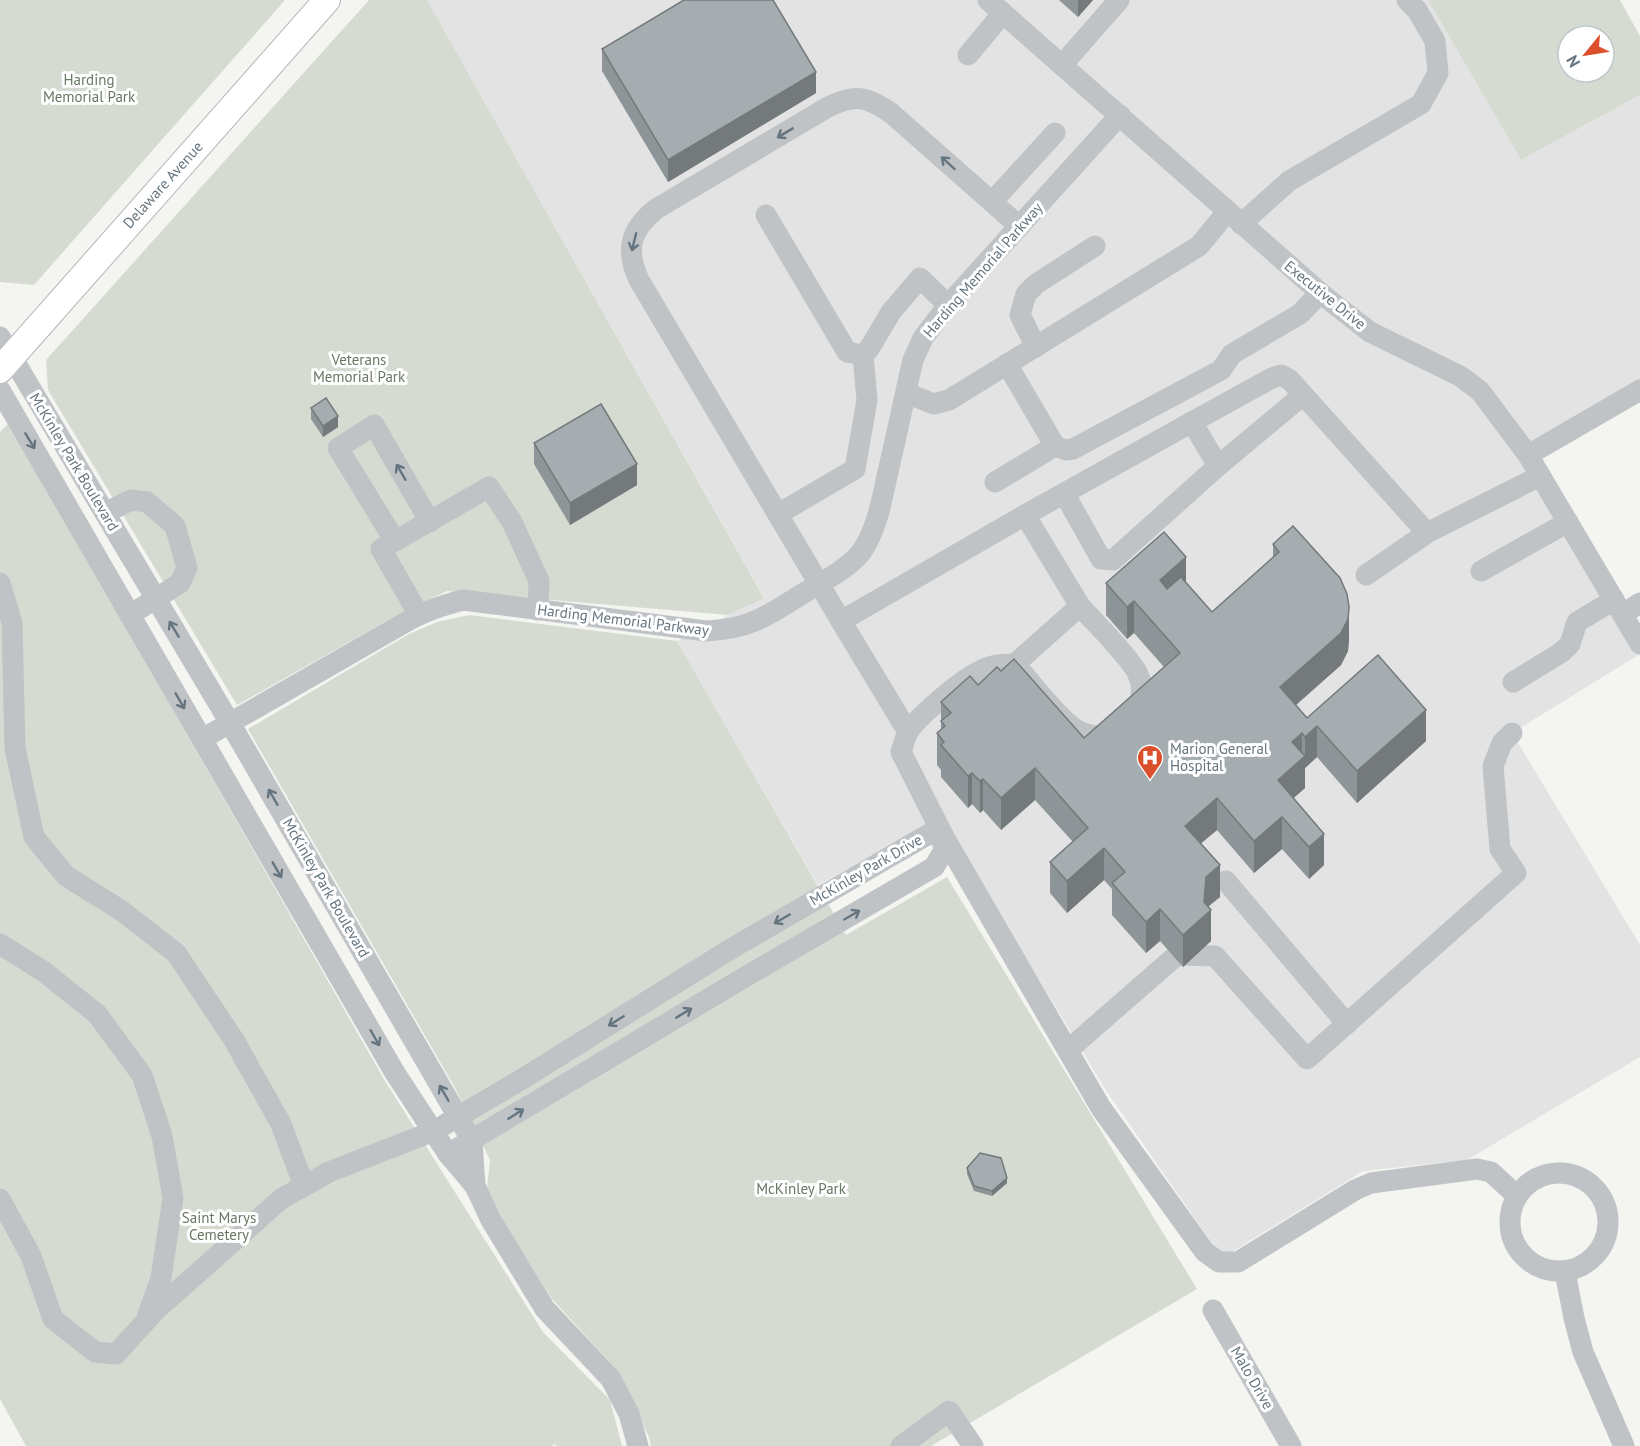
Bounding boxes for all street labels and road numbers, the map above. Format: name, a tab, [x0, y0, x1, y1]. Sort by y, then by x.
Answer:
street label: Delaware Avenue	[118, 137, 207, 232]
street label: Harding Memorial Parkway	[919, 198, 1046, 341]
street label: Executive Drive	[1281, 256, 1370, 333]
street label: McKinley Park Boulevard	[26, 389, 123, 534]
street label: Harding Memorial Parkway	[536, 600, 710, 639]
street label: McKinley Park Boulevard	[279, 815, 374, 961]
street label: McKinley Park Drive	[806, 830, 925, 910]
street label: Malo Drive	[1227, 1343, 1278, 1413]

